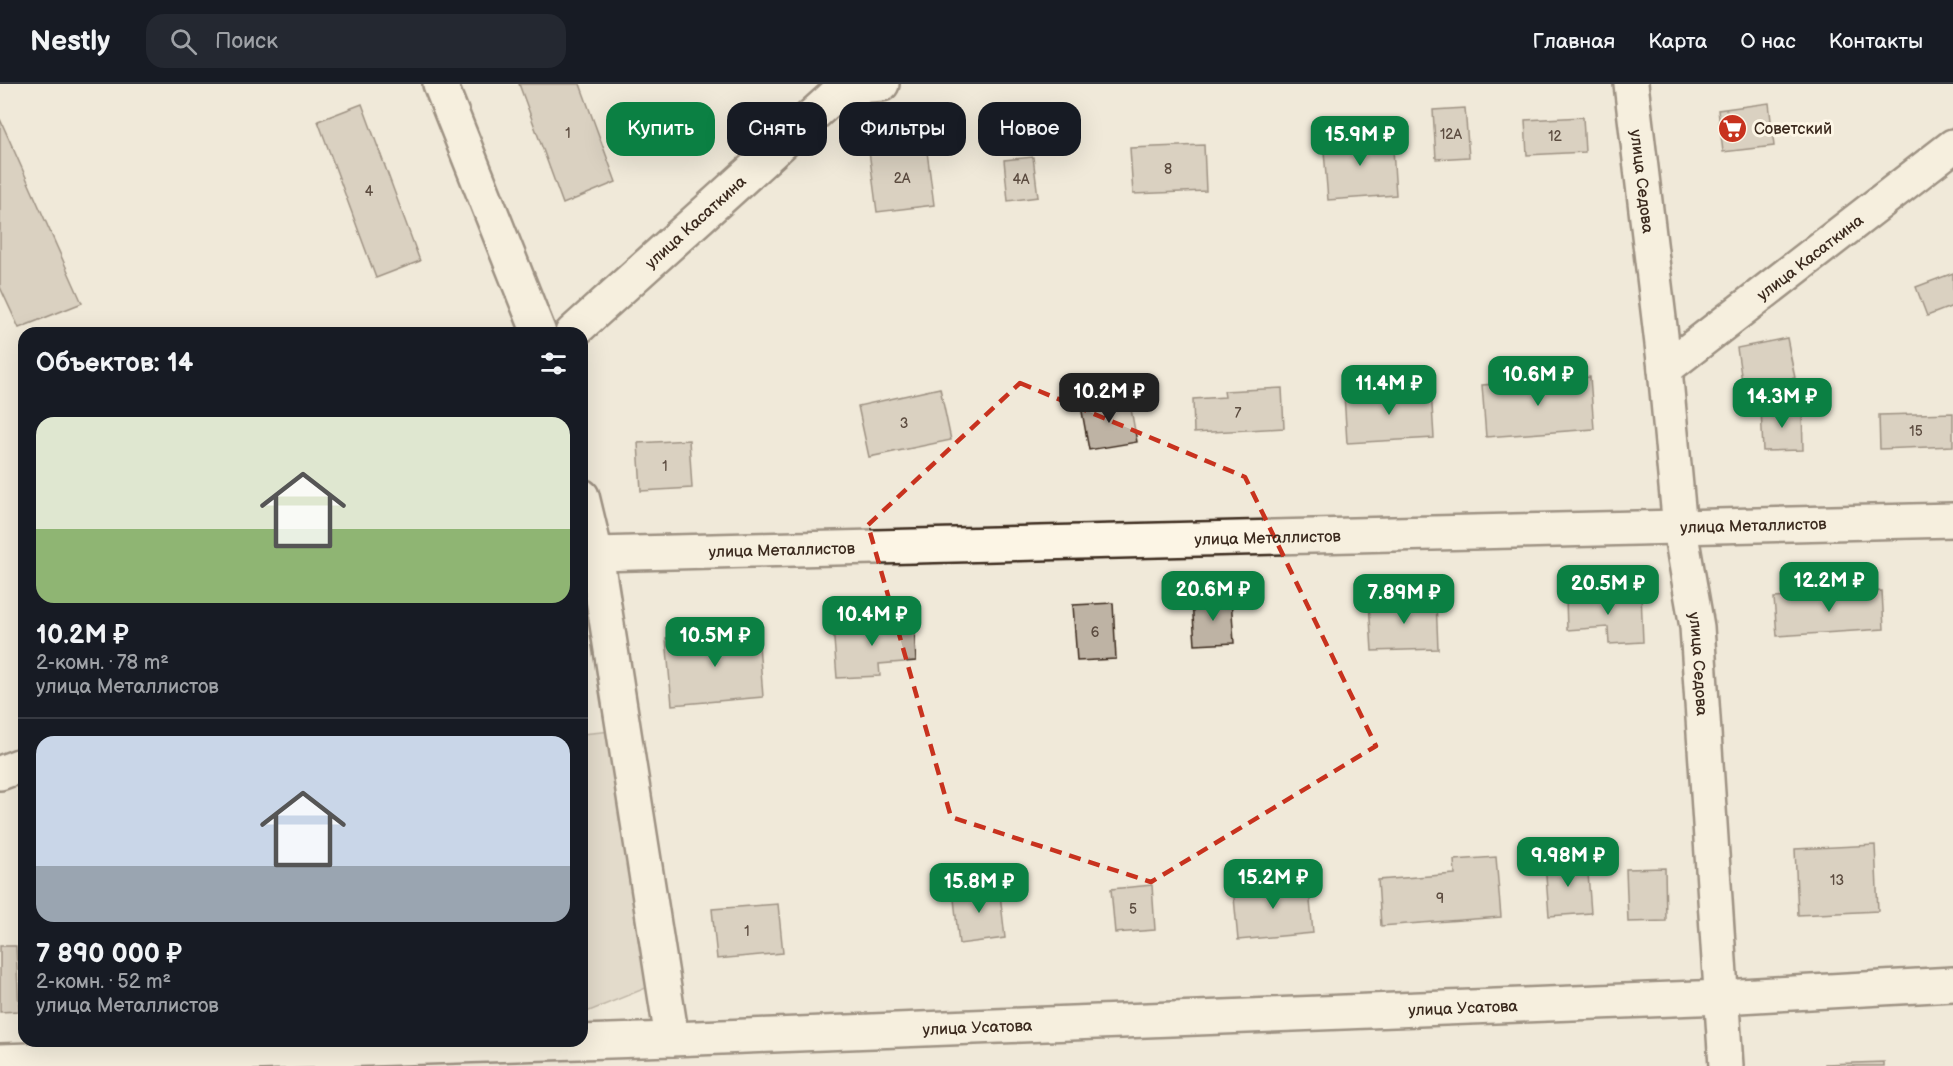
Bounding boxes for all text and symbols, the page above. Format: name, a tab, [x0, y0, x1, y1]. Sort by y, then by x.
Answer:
search box	[146, 14, 566, 68]
text: Nestly	[30, 25, 110, 58]
icon: search	[167, 25, 200, 58]
text: Поиск	[215, 28, 278, 55]
text: Главная	[1532, 29, 1615, 54]
text: Карта	[1648, 29, 1707, 54]
text: О нас	[1740, 29, 1796, 54]
text: Контакты	[1829, 29, 1923, 54]
chip: Купить	[606, 102, 715, 156]
chip: Снять	[727, 102, 827, 156]
chip: Фильтры	[839, 102, 966, 156]
chip: Новое	[978, 102, 1081, 156]
supermarket icon: Советский	[1717, 112, 1749, 144]
pin: 15.9M ₽	[1305, 116, 1415, 167]
place label: Советский	[1754, 120, 1832, 139]
text: 15.9M ₽	[1325, 123, 1395, 147]
house number: 1	[565, 125, 571, 142]
house number: 12А	[1440, 126, 1463, 143]
house number: 12	[1548, 128, 1563, 145]
street label: улица Седова	[1626, 129, 1657, 235]
house number: 8	[1164, 161, 1172, 178]
house number: 2А	[894, 170, 911, 187]
house number: 4А	[1012, 171, 1030, 188]
street label: улица Касаткина	[642, 172, 751, 273]
house number: 4	[365, 183, 374, 200]
street label: улица Касаткина	[1754, 211, 1868, 305]
icon: filters	[537, 347, 570, 380]
text: Объектов: 14	[36, 348, 193, 379]
pin: 10.6M ₽	[1483, 356, 1593, 407]
text: 10.6M ₽	[1502, 363, 1574, 387]
pin: 11.4M ₽	[1334, 365, 1444, 416]
text: 11.4M ₽	[1355, 372, 1423, 396]
pin: 10.2M ₽	[1054, 373, 1164, 424]
pin: 14.3M ₽	[1727, 378, 1837, 429]
text: 10.2M ₽	[1073, 380, 1145, 404]
text: 14.3M ₽	[1747, 385, 1817, 409]
house number: 7	[1235, 405, 1242, 422]
house number: 3	[900, 415, 908, 432]
house number: 15	[1909, 423, 1923, 440]
icon: home	[249, 456, 357, 564]
house number: 1	[662, 458, 668, 475]
street label: улица Металлистов	[1680, 515, 1827, 538]
street label: улица Металлистов	[1194, 527, 1342, 550]
street label: улица Металлистов	[708, 540, 856, 562]
pin: 12.2M ₽	[1774, 562, 1884, 613]
pin: 20.5M ₽	[1553, 565, 1663, 616]
text: 12.2M ₽	[1793, 569, 1865, 593]
pin: 20.6M ₽	[1158, 571, 1268, 622]
text: 20.5M ₽	[1571, 572, 1645, 596]
pin: 7.89M ₽	[1349, 574, 1459, 625]
text: 20.6M ₽	[1176, 578, 1250, 602]
text: 7.89M ₽	[1367, 581, 1441, 605]
pin: 10.4M ₽	[817, 596, 927, 647]
text: 10.4M ₽	[836, 603, 908, 627]
street label: улица Седова	[1684, 610, 1711, 717]
pin: 10.5M ₽	[660, 617, 770, 668]
text: 10.2M ₽	[36, 620, 129, 651]
text: 10.5M ₽	[679, 624, 751, 648]
house number: 6	[1091, 624, 1100, 641]
text: 2-комн. · 78 m²	[36, 651, 169, 675]
text: улица Металлистов	[36, 675, 219, 699]
icon: home	[249, 775, 357, 883]
pin: 9.98M ₽	[1513, 837, 1623, 888]
text: 9.98M ₽	[1531, 844, 1605, 868]
pin: 15.2M ₽	[1218, 859, 1328, 910]
pin: 15.8M ₽	[924, 863, 1034, 914]
text: 15.2M ₽	[1238, 866, 1308, 890]
text: 15.8M ₽	[944, 870, 1014, 894]
house number: 13	[1830, 872, 1844, 889]
house number: 9	[1436, 890, 1444, 907]
house number: 5	[1129, 901, 1137, 918]
house number: 1	[744, 923, 750, 940]
text: 7 890 000 ₽	[36, 939, 182, 970]
text: 2-комн. · 52 m²	[36, 970, 171, 994]
text: улица Металлистов	[36, 994, 219, 1018]
street label: улица Усатова	[1408, 997, 1519, 1021]
street label: улица Усатова	[922, 1017, 1033, 1040]

